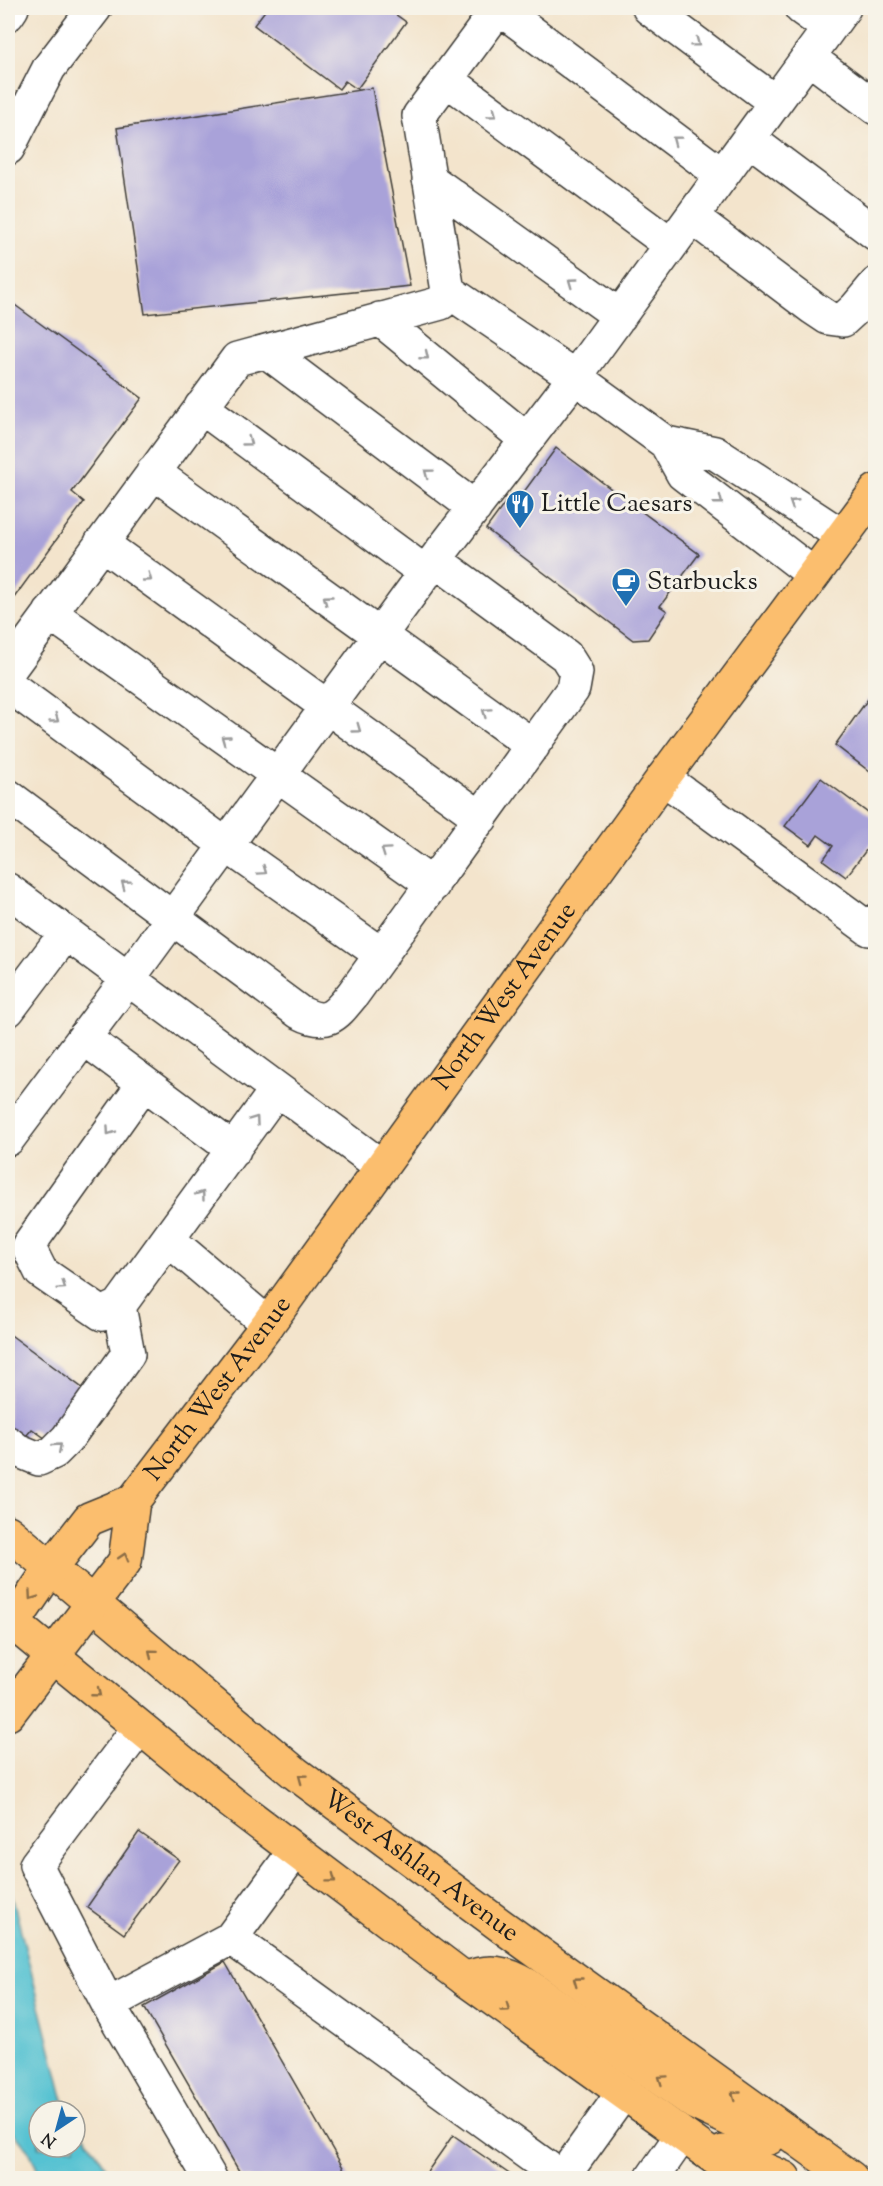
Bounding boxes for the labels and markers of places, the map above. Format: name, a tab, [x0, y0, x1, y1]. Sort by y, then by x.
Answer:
place label: Little Caesars	[541, 486, 693, 523]
restaurant icon: Little Caesars	[504, 488, 536, 530]
place label: Starbucks	[647, 564, 758, 601]
cafe icon: Starbucks	[610, 566, 642, 608]

